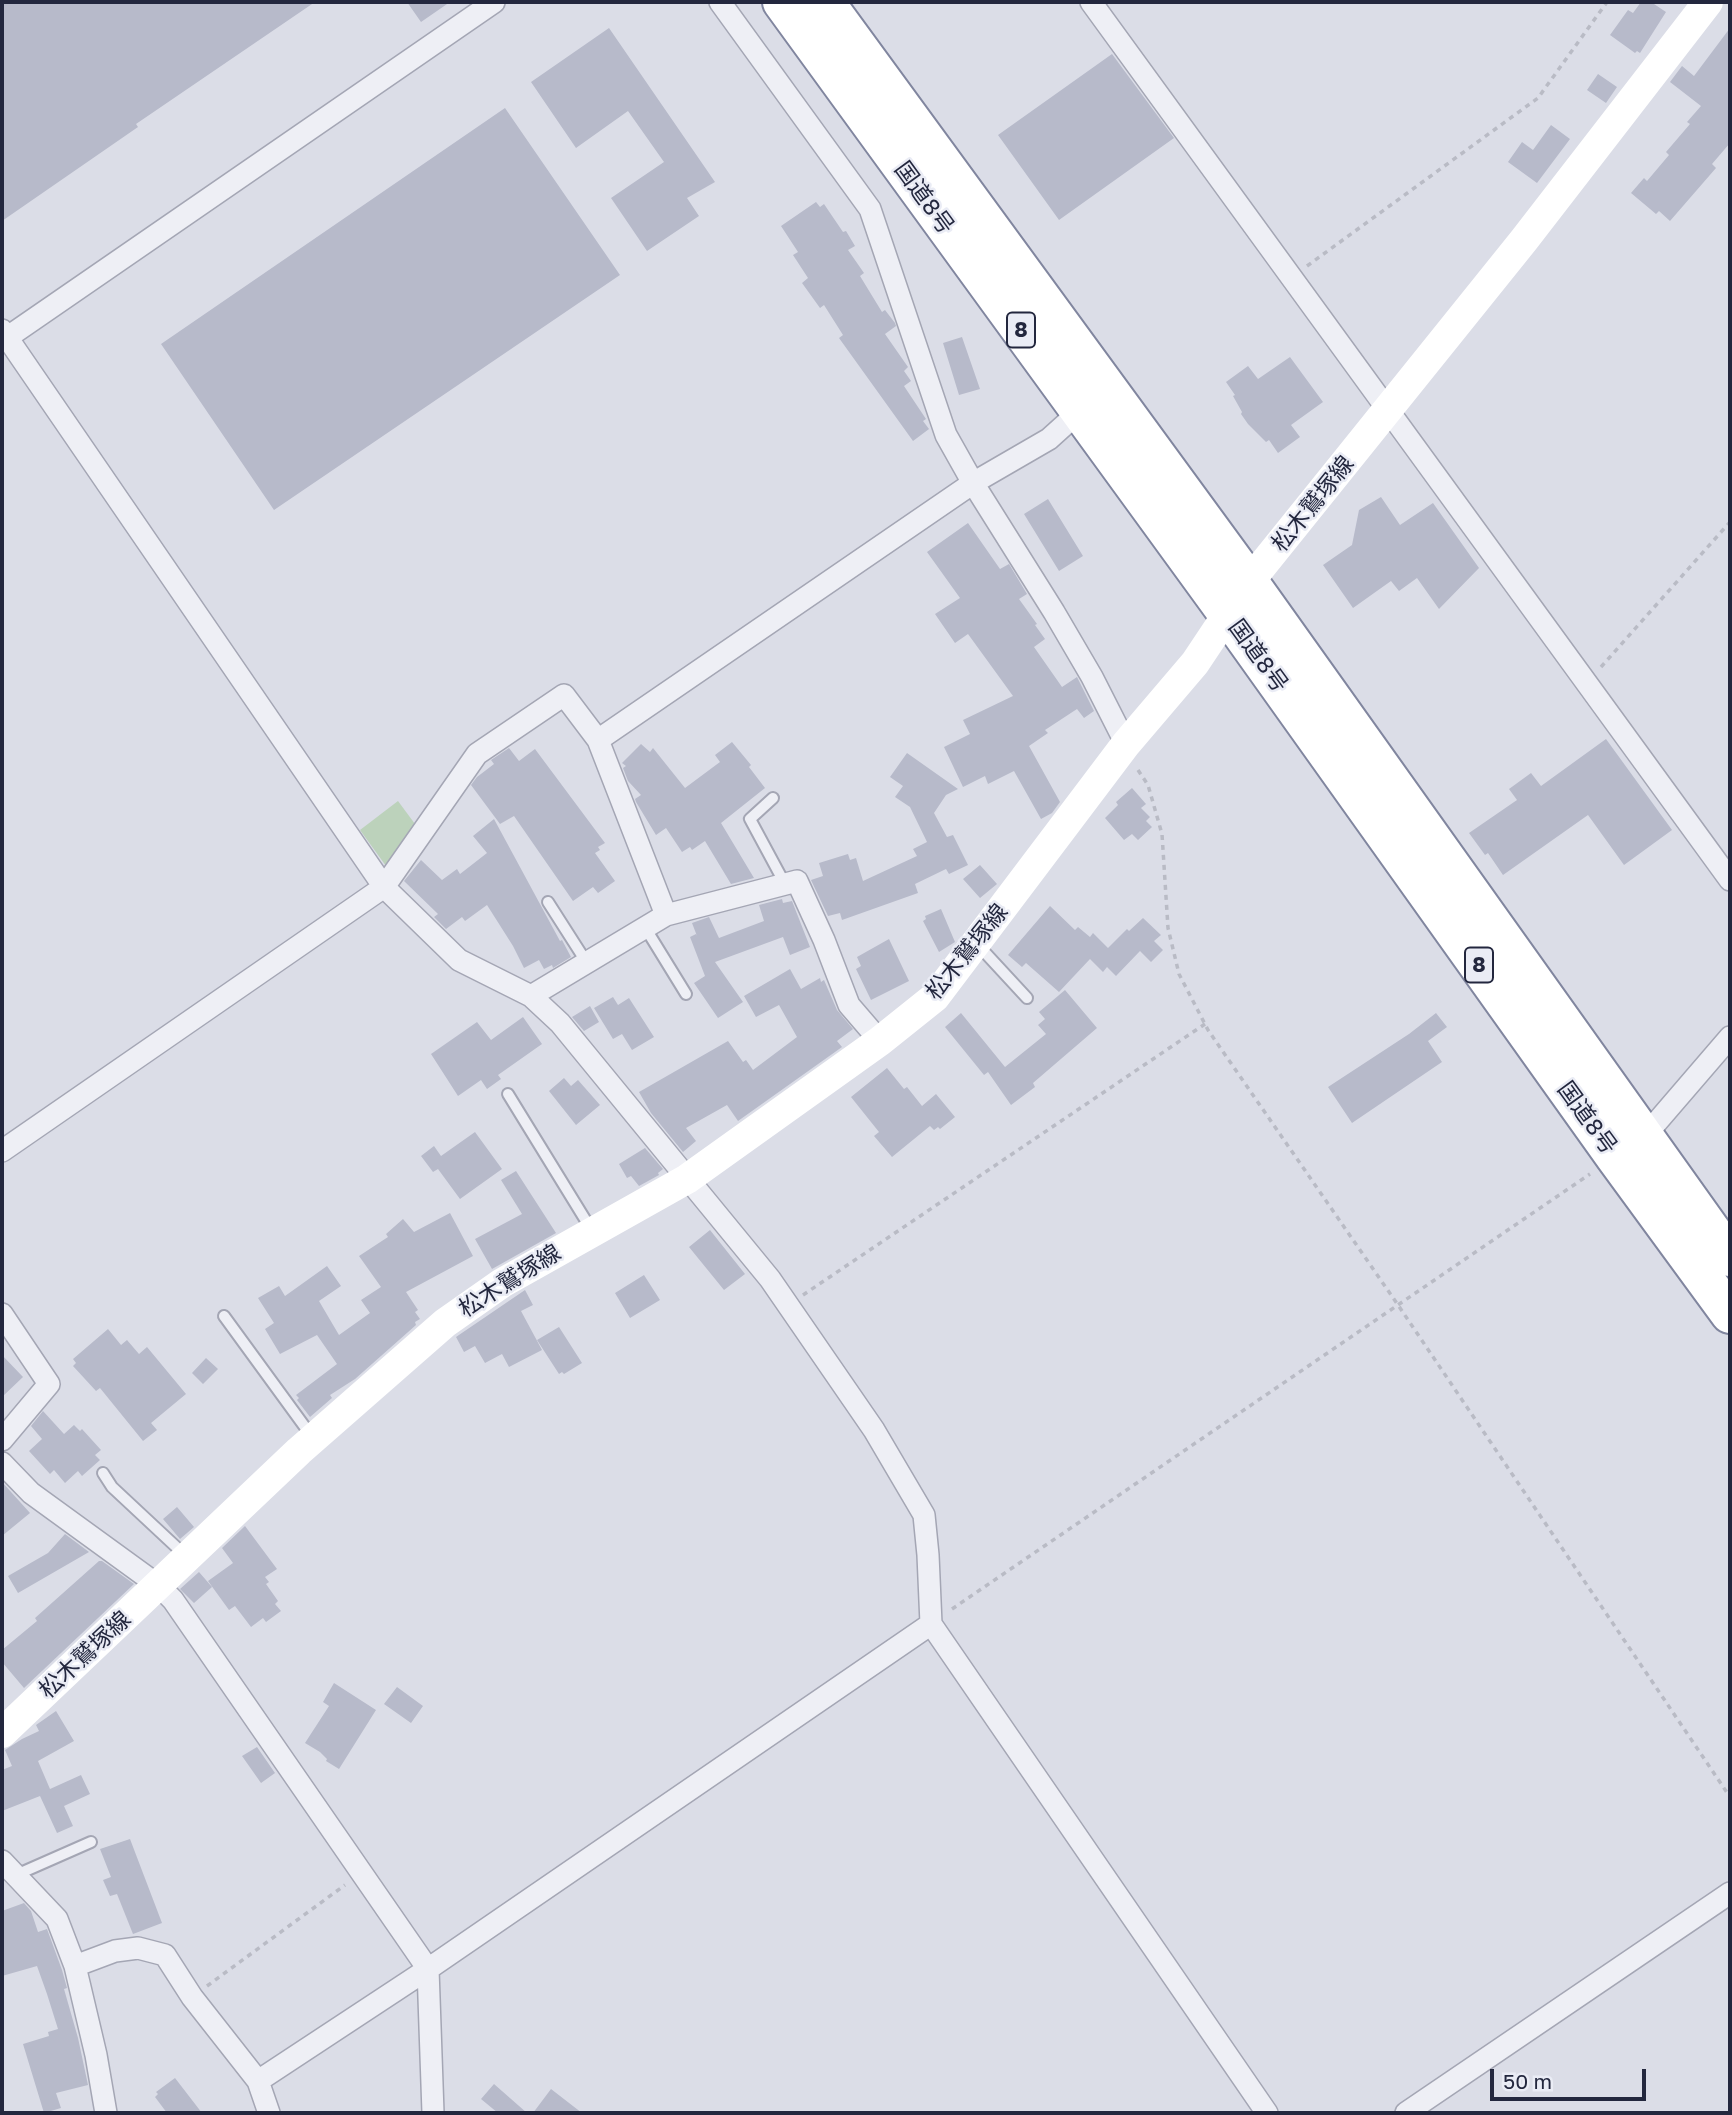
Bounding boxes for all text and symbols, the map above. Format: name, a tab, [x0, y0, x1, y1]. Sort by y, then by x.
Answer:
street label: 国道8号	[888, 156, 960, 240]
road number: 8	[1007, 312, 1035, 348]
street label: 松木鷲塚線	[1266, 451, 1360, 557]
street label: 国道8号	[1222, 614, 1294, 698]
street label: 松木鷲塚線	[920, 899, 1014, 1005]
road number: 8	[1465, 948, 1493, 982]
street label: 国道8号	[1551, 1076, 1623, 1160]
street label: 松木鷲塚線	[454, 1239, 566, 1323]
street label: 松木鷲塚線	[34, 1606, 136, 1704]
scale bar	[1494, 2056, 1650, 2100]
text: 50 m	[1503, 2068, 1552, 2094]

